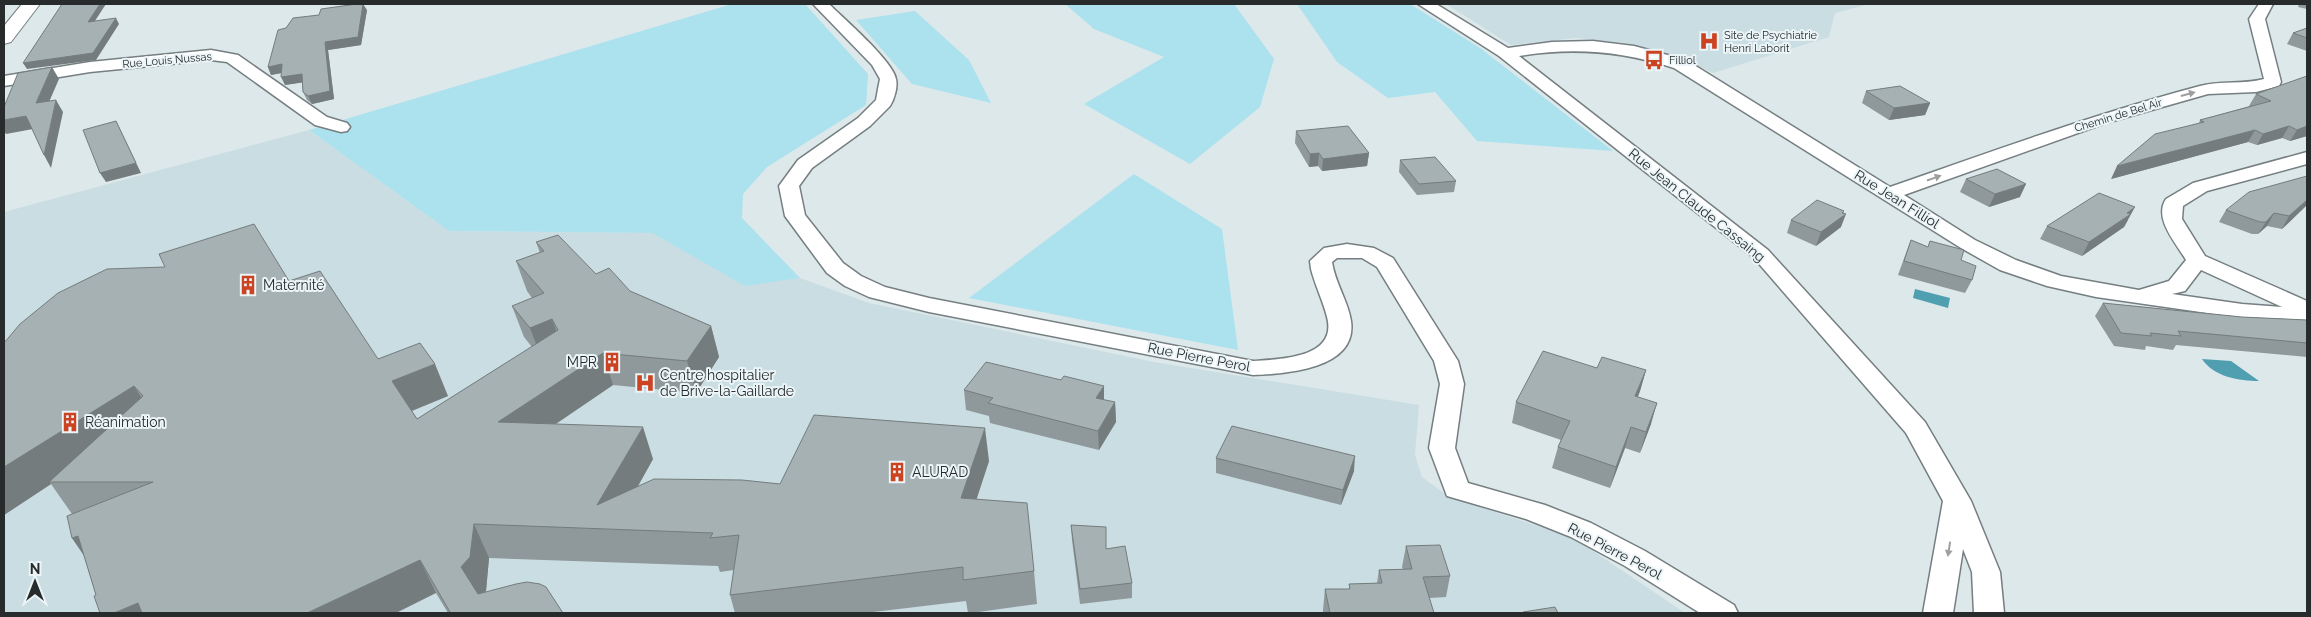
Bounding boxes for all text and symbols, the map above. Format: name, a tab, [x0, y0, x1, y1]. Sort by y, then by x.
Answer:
place label: Site de Psychiatrie Henri Laborit	[1724, 29, 1818, 55]
hospital icon: Site de Psychiatrie Henri Laborit	[1698, 30, 1720, 52]
bus stop icon: Filliol	[1643, 49, 1665, 71]
street label: Rue Louis Nussas	[122, 50, 212, 71]
place label: Filliol	[1669, 54, 1696, 67]
one-way arrow	[2181, 90, 2196, 98]
street label: Chemin de Bel Air	[2073, 96, 2164, 135]
street label: Rue Jean Claude Cassaing	[1625, 145, 1769, 265]
street label: Rue Jean Filliol	[1852, 166, 1943, 232]
one-way arrow	[1927, 174, 1942, 181]
building icon: Maternité	[237, 274, 259, 296]
place label: Maternité	[263, 277, 324, 293]
street label: Rue Pierre Perol	[1146, 339, 1252, 375]
building icon: MPR	[601, 351, 623, 373]
place label: MPR	[567, 354, 597, 370]
place label: Centre hospitalier de Brive-la-Gaillarde	[660, 367, 794, 399]
hospital icon: Centre hospitalier de Brive-la-Gaillarde	[634, 372, 656, 394]
building icon: Réanimation	[59, 411, 81, 433]
place label: Réanimation	[85, 414, 166, 430]
building icon: ALURAD	[886, 461, 908, 483]
place label: ALURAD	[912, 464, 968, 480]
street label: Rue Pierre Perol	[1565, 519, 1665, 583]
one-way arrow	[1944, 542, 1952, 558]
north arrow	[10, 557, 60, 607]
text: N	[30, 561, 40, 577]

